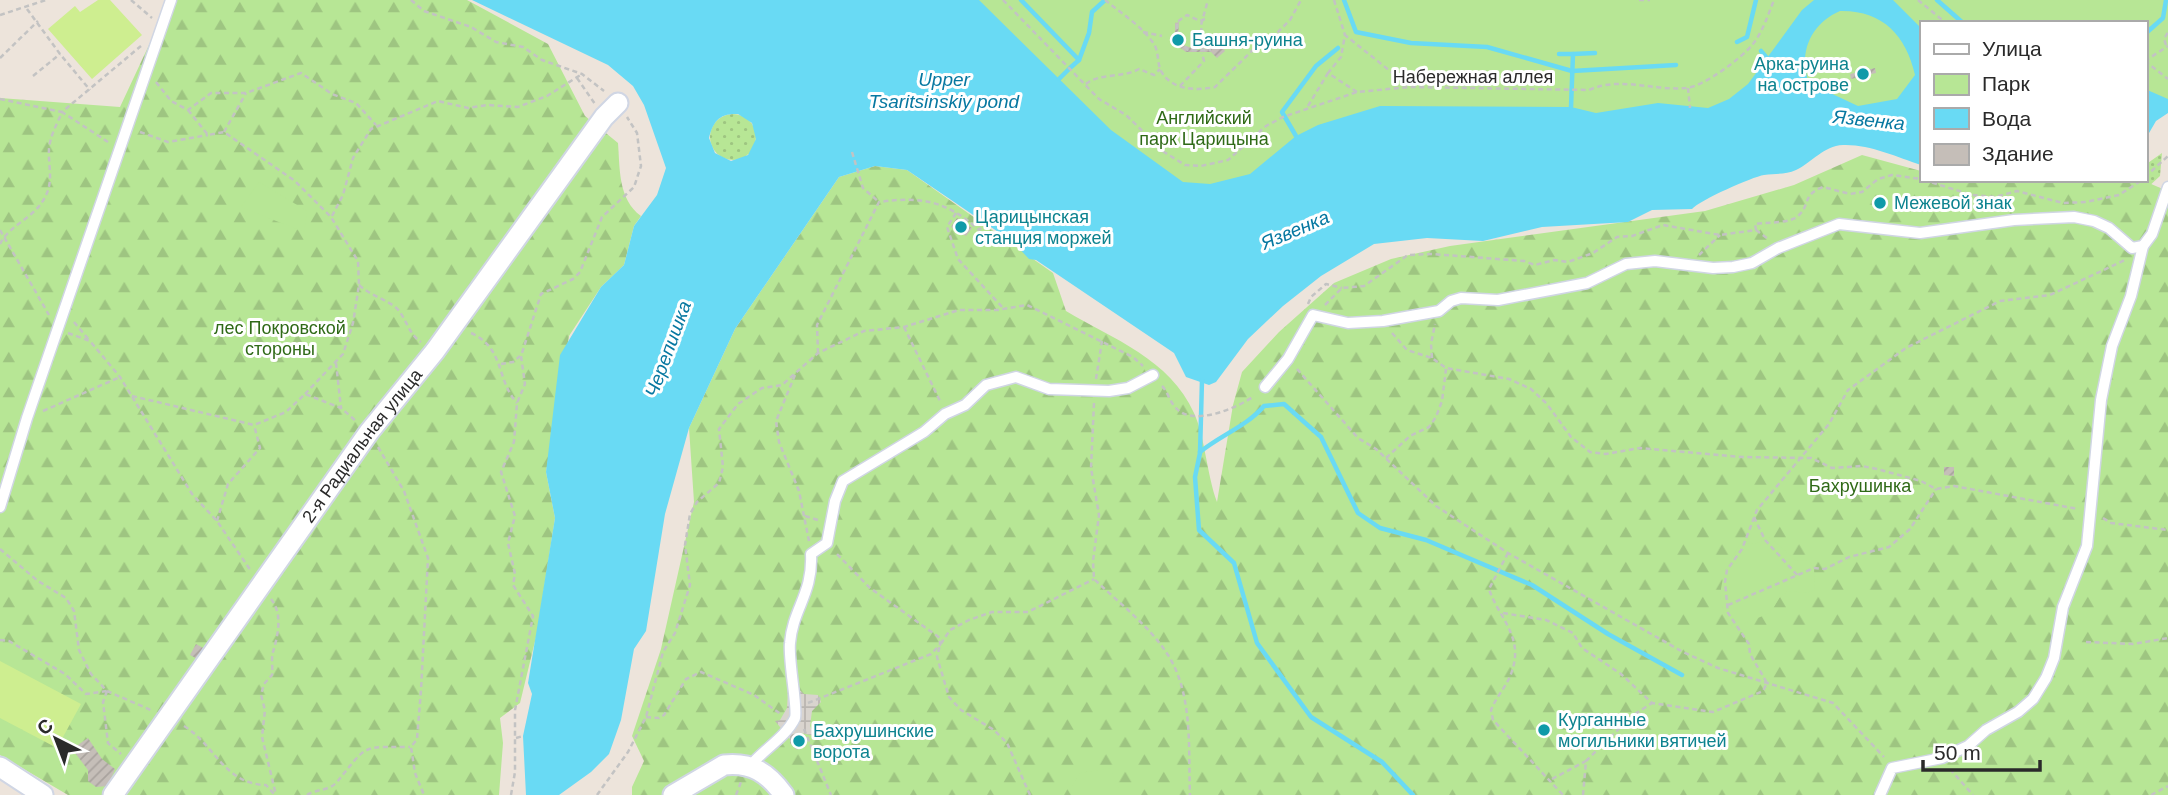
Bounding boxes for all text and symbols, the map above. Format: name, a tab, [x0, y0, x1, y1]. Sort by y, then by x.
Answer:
legend	[1920, 21, 2147, 182]
place label: Башня-руина	[1192, 30, 1304, 50]
marker: Башня-руина	[1170, 32, 1186, 48]
text: Улица	[1982, 37, 2042, 60]
place label: Арка-руина на острове	[1754, 54, 1850, 95]
marker: Арка-руина на острове	[1855, 66, 1871, 82]
street label: Набережная аллея	[1393, 67, 1553, 87]
water label: Upper Tsaritsinskiy pond	[869, 69, 1021, 112]
text: Парк	[1982, 72, 2030, 95]
water label: Язвенка	[1831, 106, 1906, 134]
text: Вода	[1982, 107, 2031, 130]
park label: Английский парк Царицына	[1139, 108, 1270, 149]
text: Здание	[1982, 142, 2054, 165]
place label: Межевой знак	[1894, 193, 2012, 213]
marker: Межевой знак	[1872, 195, 1888, 211]
water label: Язвенка	[1257, 206, 1332, 254]
place label: Царицынская станция моржей	[975, 207, 1112, 248]
marker: Царицынская станция моржей	[953, 219, 969, 235]
water label: Черепишка	[641, 298, 695, 400]
park label: лес Покровской стороны	[214, 318, 346, 359]
street label: 2-я Радиальная улица	[298, 364, 427, 527]
park label: Бахрушинка	[1809, 476, 1912, 496]
north arrow	[21, 704, 91, 774]
place label: Курганные могильники вятичей	[1558, 710, 1727, 751]
text: С	[33, 714, 57, 739]
place label: Бахрушинские ворота	[813, 721, 934, 762]
marker: Курганные могильники вятичей	[1536, 722, 1552, 738]
scale bar	[1923, 728, 2040, 772]
marker: Бахрушинские ворота	[791, 733, 807, 749]
text: 50 m	[1934, 741, 1981, 764]

